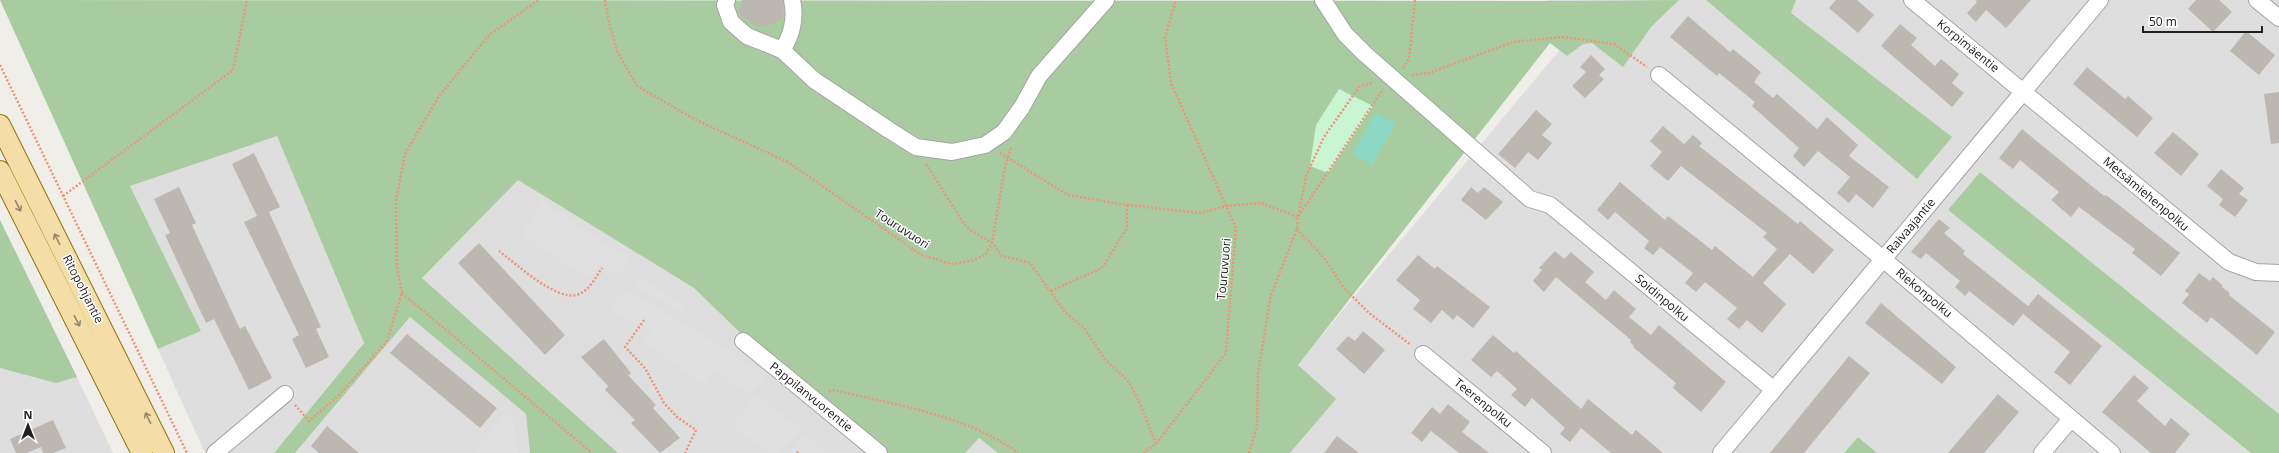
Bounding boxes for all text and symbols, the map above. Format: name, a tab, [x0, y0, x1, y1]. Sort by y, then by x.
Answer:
scale bar	[2143, 8, 2262, 34]
text: 50 m	[2149, 13, 2177, 30]
street label: Korpimäentie	[1934, 15, 2003, 76]
street label: Metsämiehenpolku	[2100, 152, 2193, 235]
street label: Raivaajantie	[1882, 194, 1939, 257]
one-way arrow	[15, 199, 22, 211]
street label: Touruvuori	[872, 205, 933, 253]
one-way arrow	[53, 234, 61, 246]
street label: Touruvuori	[1212, 237, 1235, 301]
street label: Ritopohjantie	[59, 252, 108, 326]
street label: Riekonpolku	[1892, 264, 1956, 321]
street label: Soidinpolku	[1632, 270, 1693, 325]
one-way arrow	[74, 315, 81, 327]
street label: Pappilanvuorentie	[766, 358, 857, 436]
street label: Teerenpolku	[1451, 374, 1516, 431]
north arrow	[8, 405, 48, 445]
text: N	[24, 407, 32, 422]
one-way arrow	[144, 412, 151, 424]

